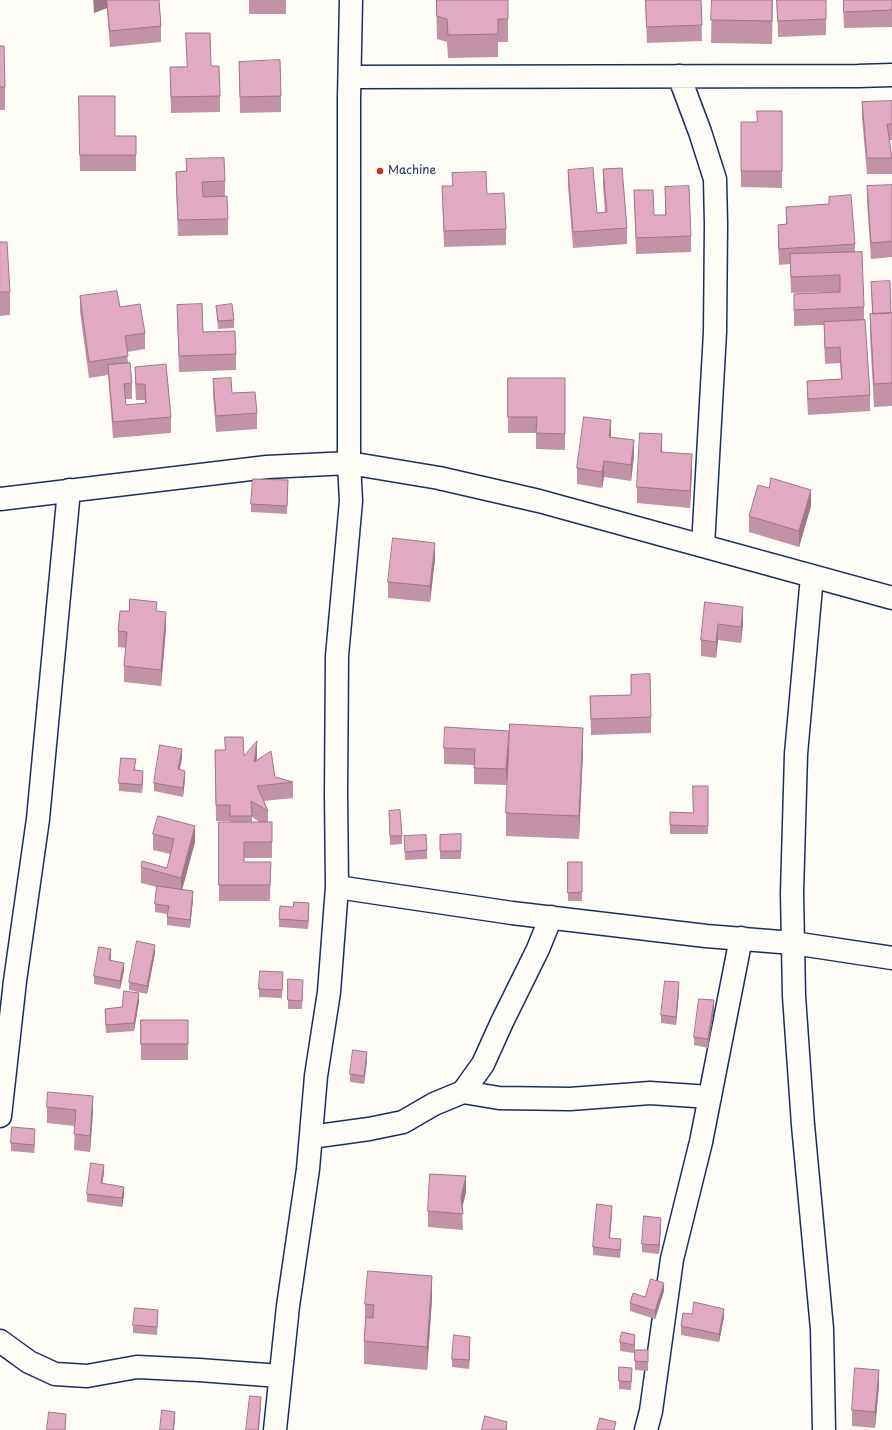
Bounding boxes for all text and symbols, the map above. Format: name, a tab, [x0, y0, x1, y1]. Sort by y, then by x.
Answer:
place label: Machine	[388, 164, 436, 178]
marker: Machine	[375, 166, 385, 176]

